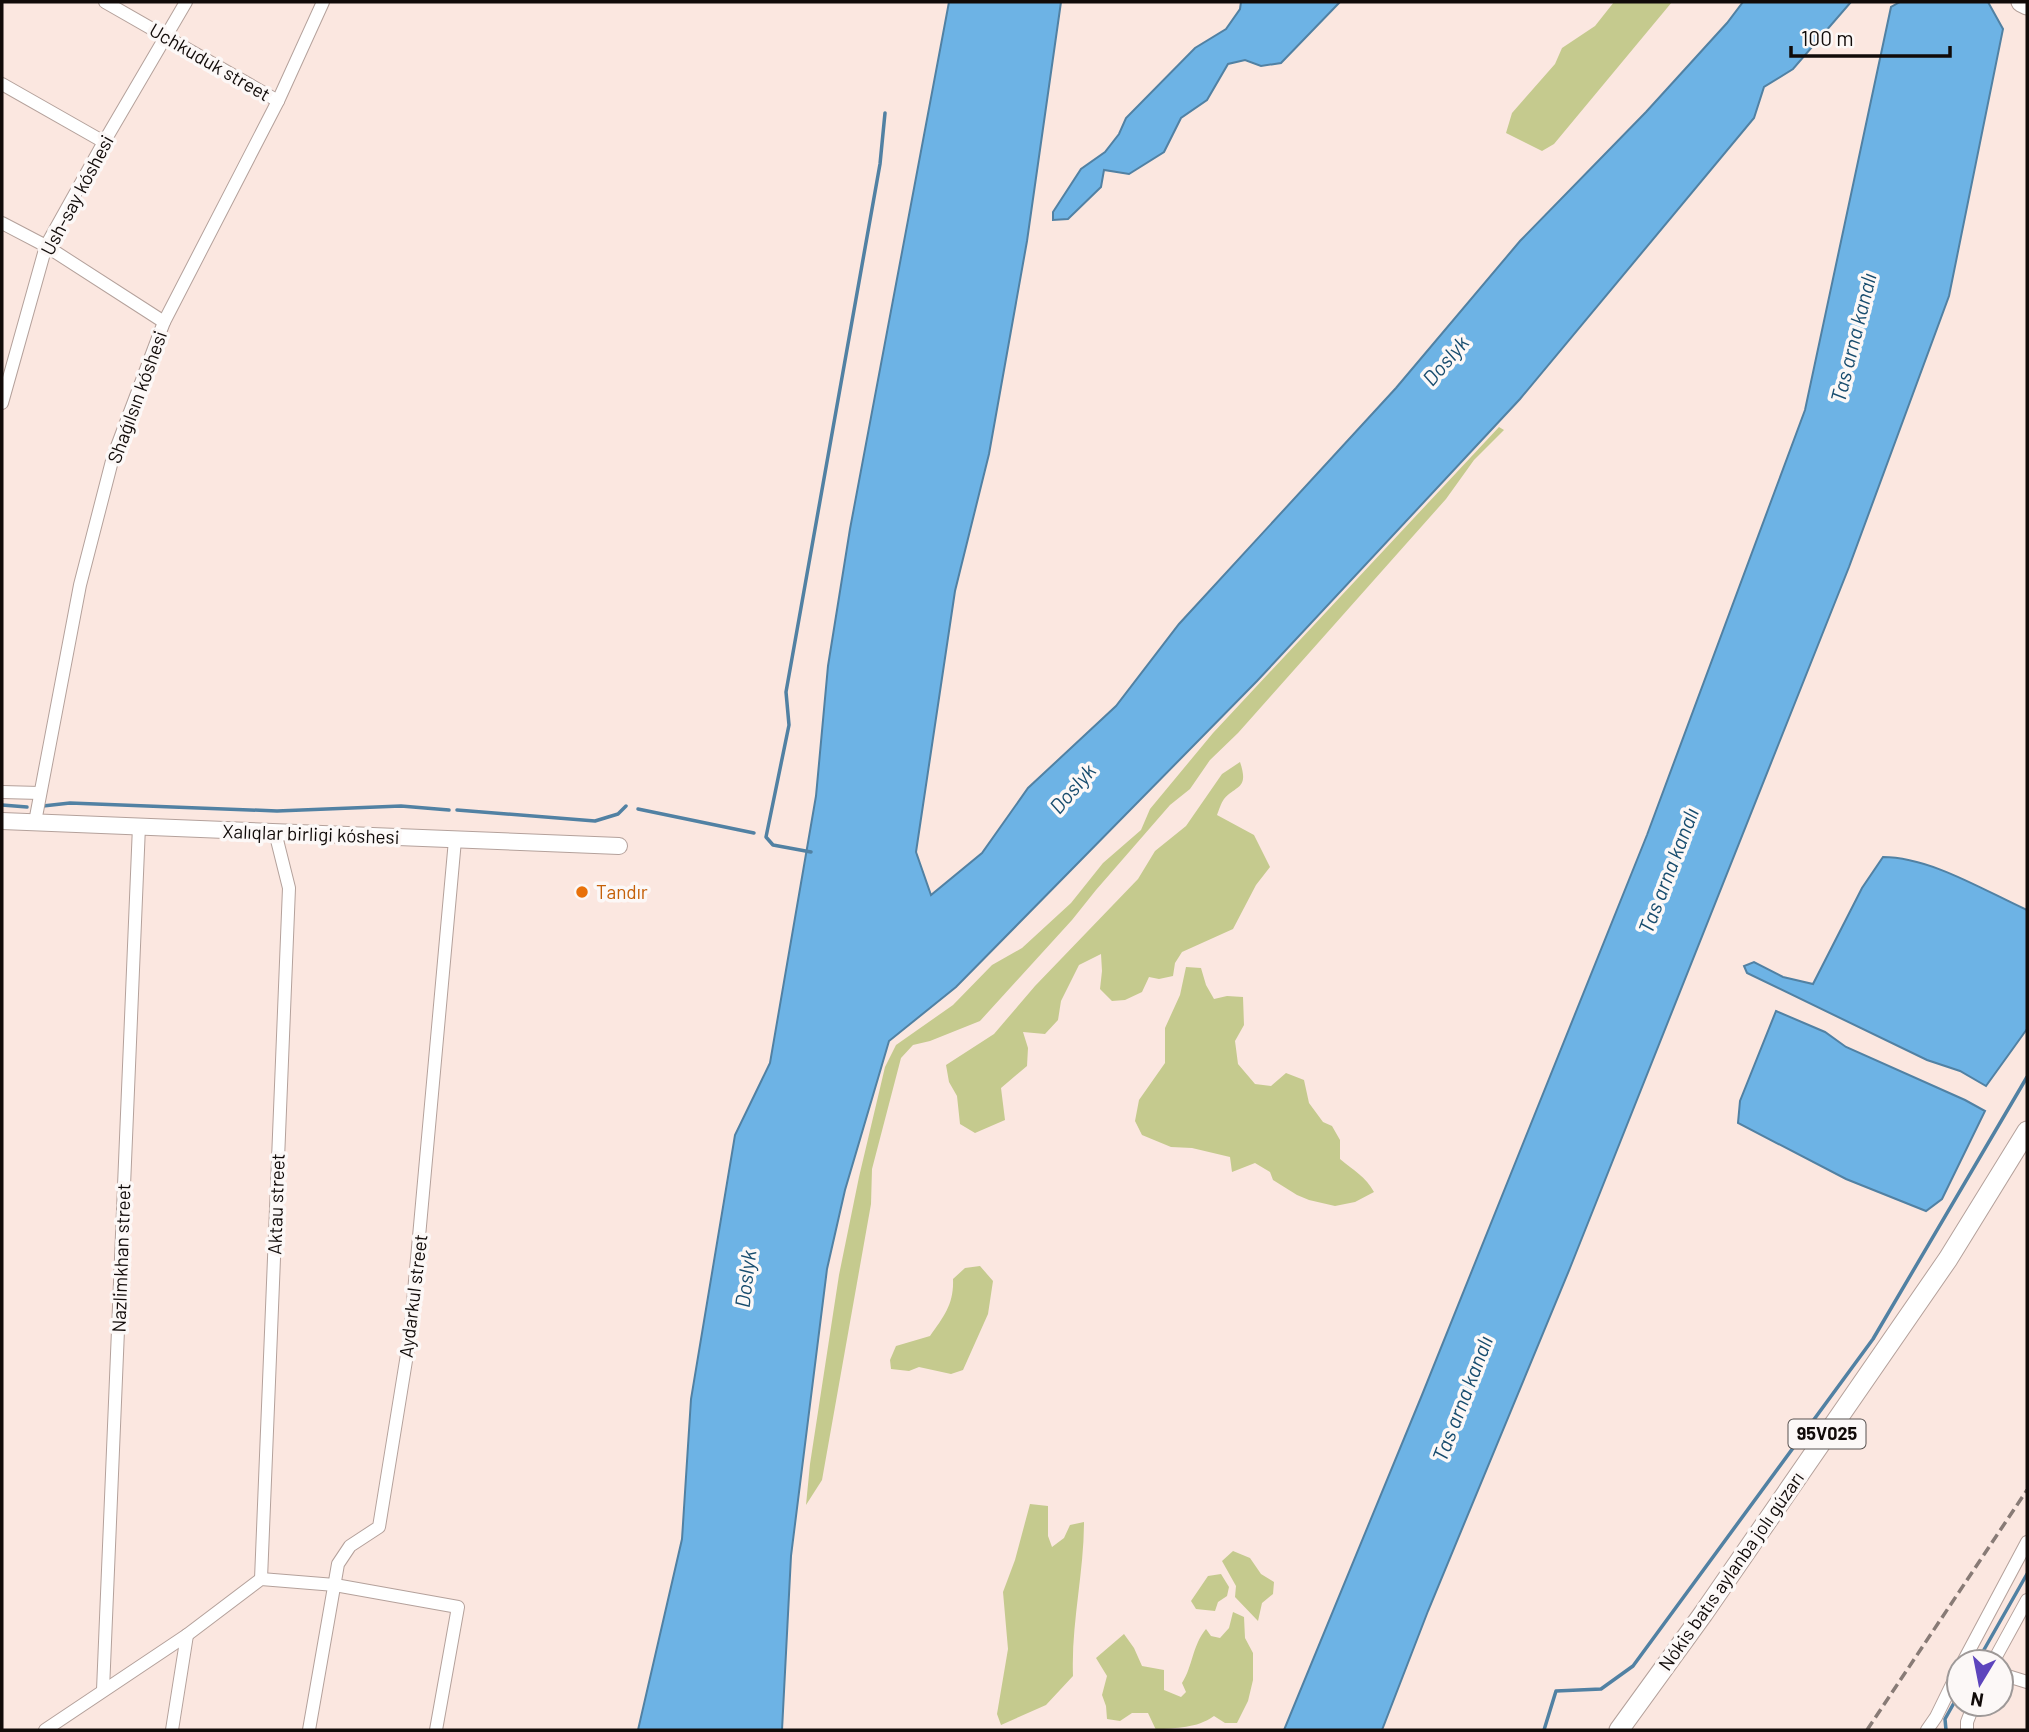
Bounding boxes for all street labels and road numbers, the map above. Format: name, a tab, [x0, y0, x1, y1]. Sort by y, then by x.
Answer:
street label: Uchkuduk street	[146, 18, 275, 105]
street label: Ush-say kóshesi	[35, 131, 118, 259]
street label: Shaǵılsın kóshesi	[102, 327, 171, 466]
street label: Xalıqlar birligi kóshesi	[222, 819, 400, 848]
street label: Aktau street	[262, 1153, 289, 1255]
street label: Nazlimkhan street	[106, 1183, 135, 1333]
street label: Aydarkul street	[394, 1233, 431, 1359]
road number: 95V025	[1788, 1420, 1866, 1448]
street label: Nókis batıs aylanba jolı gúzarı	[1653, 1467, 1808, 1675]

